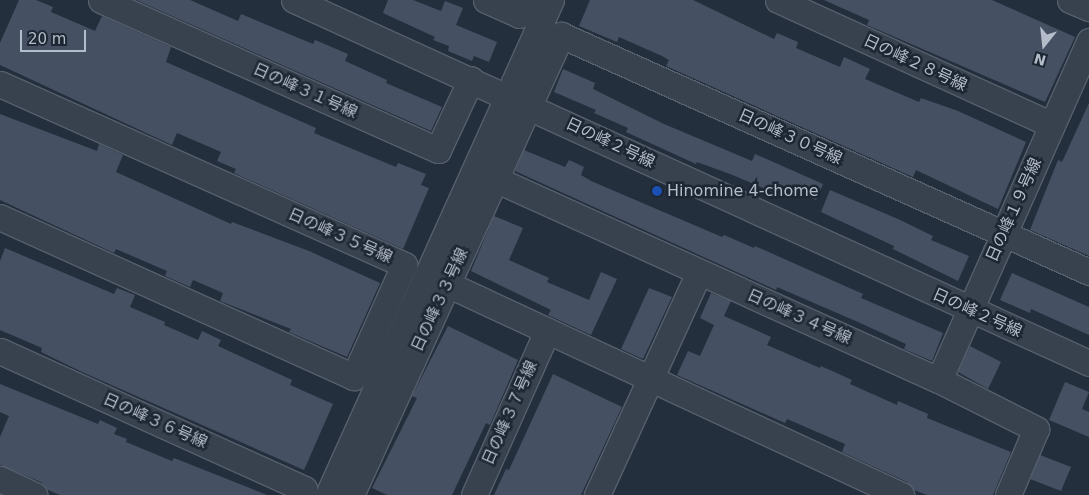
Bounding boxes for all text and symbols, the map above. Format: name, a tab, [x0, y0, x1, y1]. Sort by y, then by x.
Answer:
scale bar	[22, 20, 89, 52]
north arrow	[1019, 20, 1069, 70]
text: 20 m	[28, 30, 66, 48]
street label: 日の峰２８号線	[860, 31, 970, 95]
text: N	[1032, 50, 1048, 69]
street label: 日の峰３１号線	[250, 59, 360, 123]
street label: 日の峰３０号線	[735, 105, 845, 169]
street label: 日の峰２号線	[562, 114, 658, 172]
street label: 日の峰１９号線	[982, 155, 1046, 265]
place label: Hinomine 4-chome	[667, 181, 819, 201]
marker: Hinomine 4-chome	[651, 185, 663, 197]
street label: 日の峰３５号線	[285, 204, 395, 268]
street label: 日の峰３３号線	[408, 245, 472, 355]
street label: 日の峰３４号線	[744, 285, 854, 349]
street label: 日の峰２号線	[929, 285, 1025, 341]
street label: 日の峰３７号線	[478, 358, 542, 468]
street label: 日の峰３６号線	[100, 389, 210, 453]

